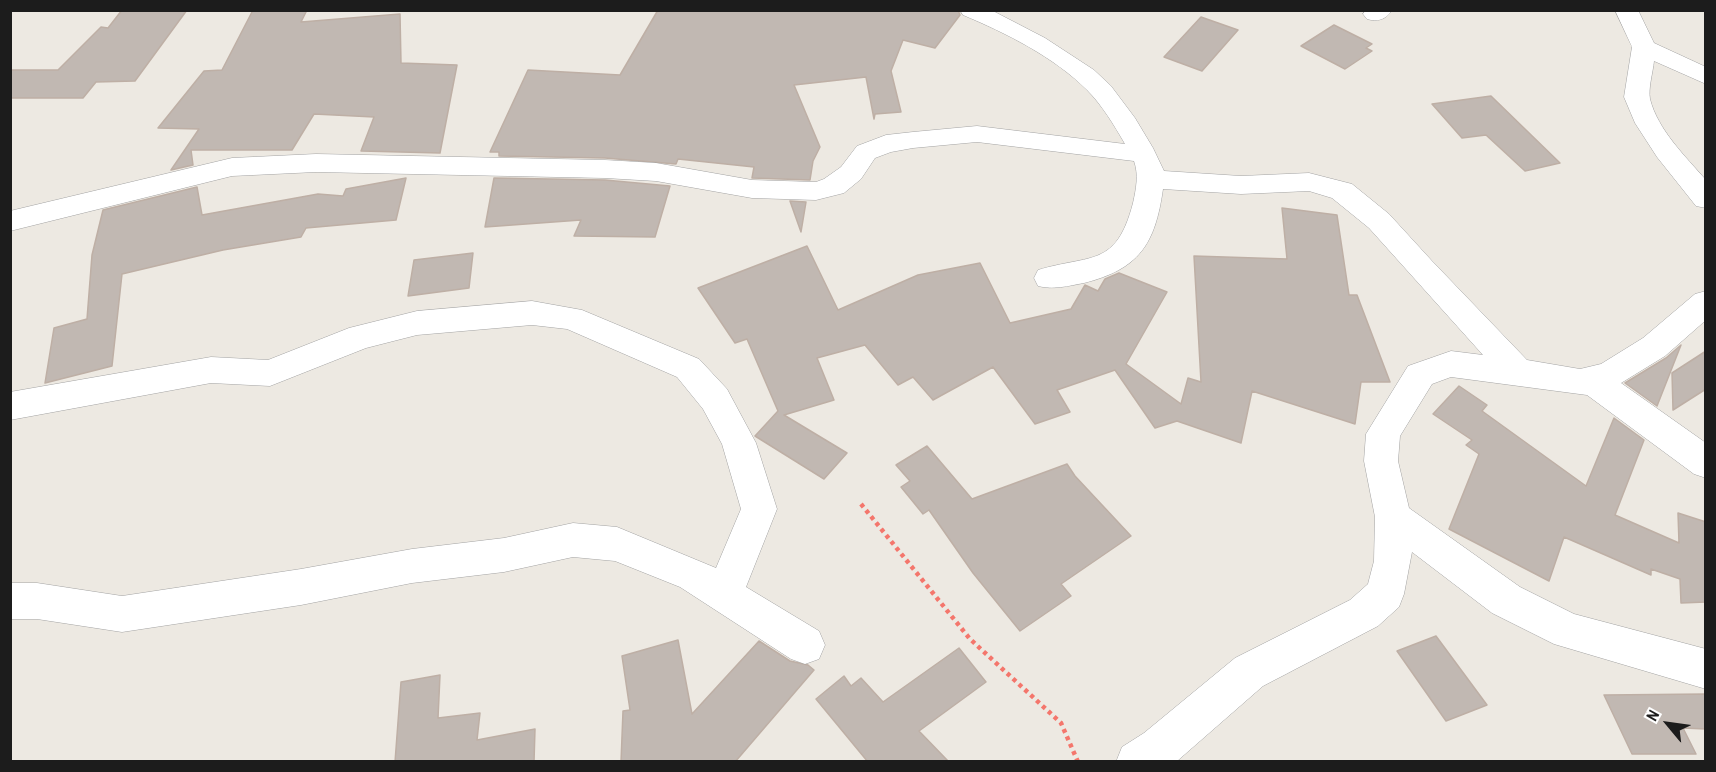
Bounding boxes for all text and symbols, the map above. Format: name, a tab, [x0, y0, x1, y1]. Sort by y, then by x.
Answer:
north arrow	[1638, 694, 1698, 754]
text: N	[1640, 706, 1664, 725]

